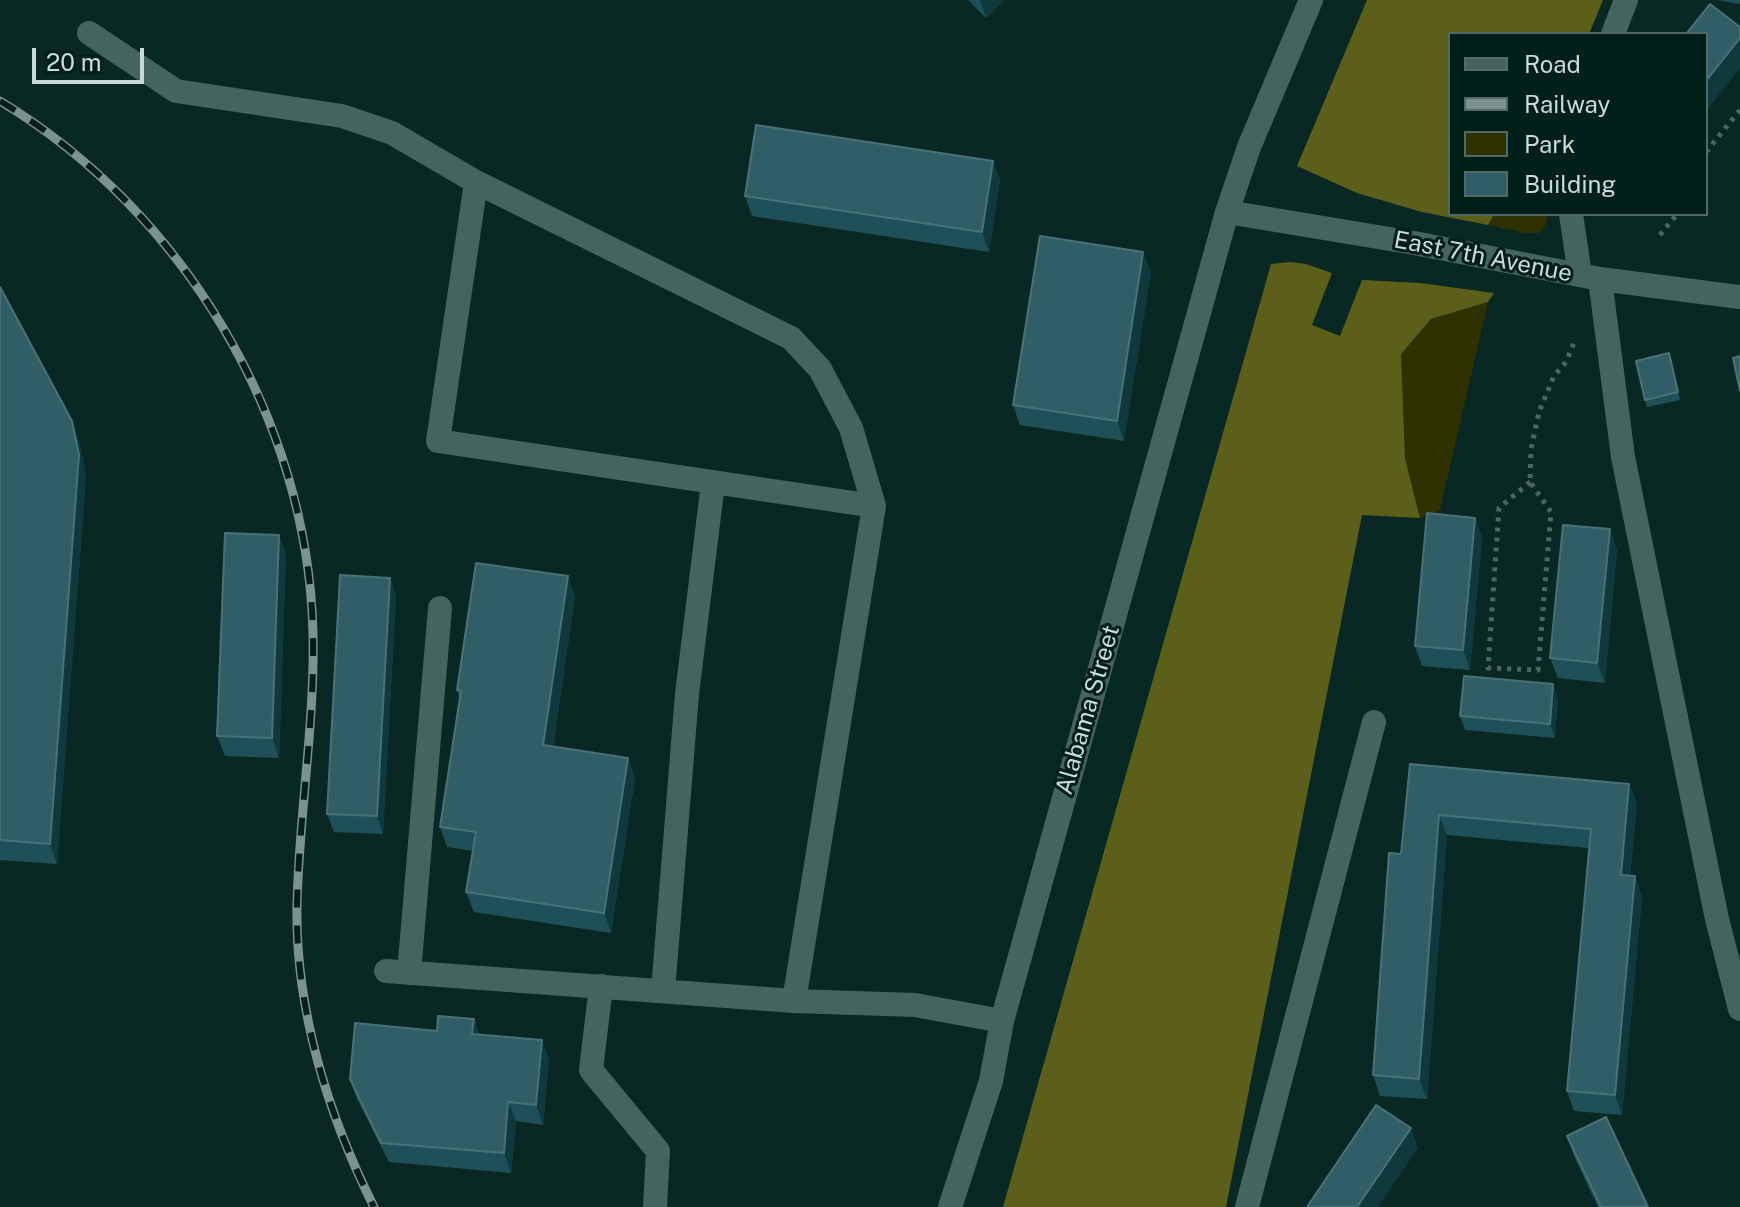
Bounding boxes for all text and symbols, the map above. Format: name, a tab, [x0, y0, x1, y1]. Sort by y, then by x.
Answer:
scale bar	[36, 32, 148, 82]
legend	[1448, 32, 1708, 216]
text: 20 m	[46, 48, 102, 76]
text: Road	[1524, 50, 1581, 78]
text: Railway	[1524, 90, 1610, 118]
text: Park	[1524, 130, 1575, 158]
text: Building	[1524, 170, 1616, 198]
street label: East 7th Avenue	[1392, 226, 1574, 288]
street label: Alabama Street	[1050, 622, 1126, 798]

